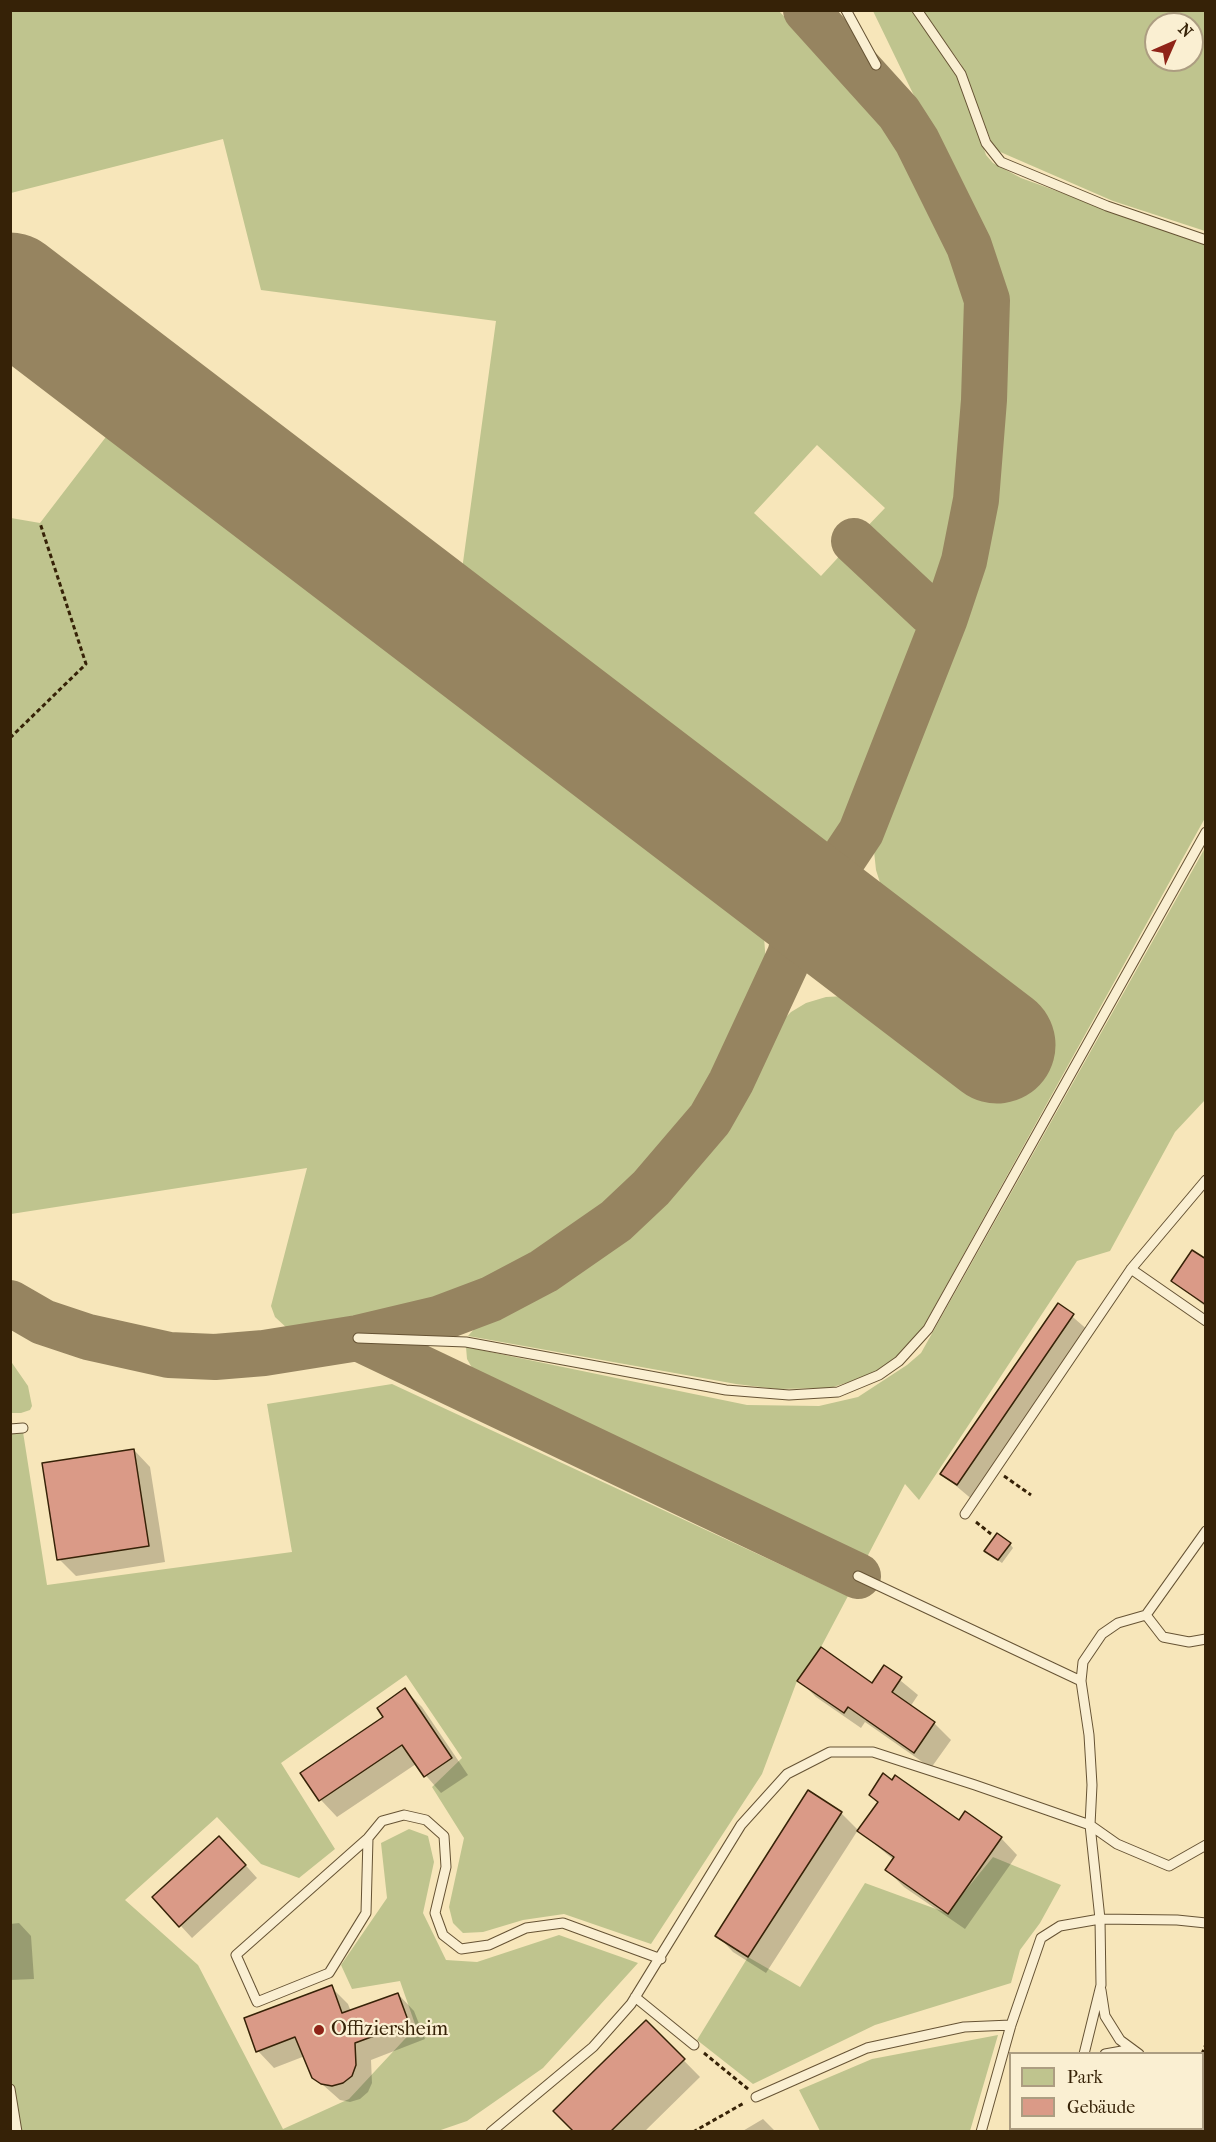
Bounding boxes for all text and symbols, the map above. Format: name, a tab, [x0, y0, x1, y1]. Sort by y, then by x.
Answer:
north arrow	[1144, 12, 1204, 72]
text: N	[1175, 19, 1197, 41]
place label: Offiziersheim	[331, 2018, 448, 2042]
marker: Offiziersheim	[312, 2023, 326, 2037]
legend	[1009, 2052, 1204, 2130]
text: Park	[1067, 2067, 1103, 2088]
text: Gebäude	[1067, 2097, 1135, 2118]

